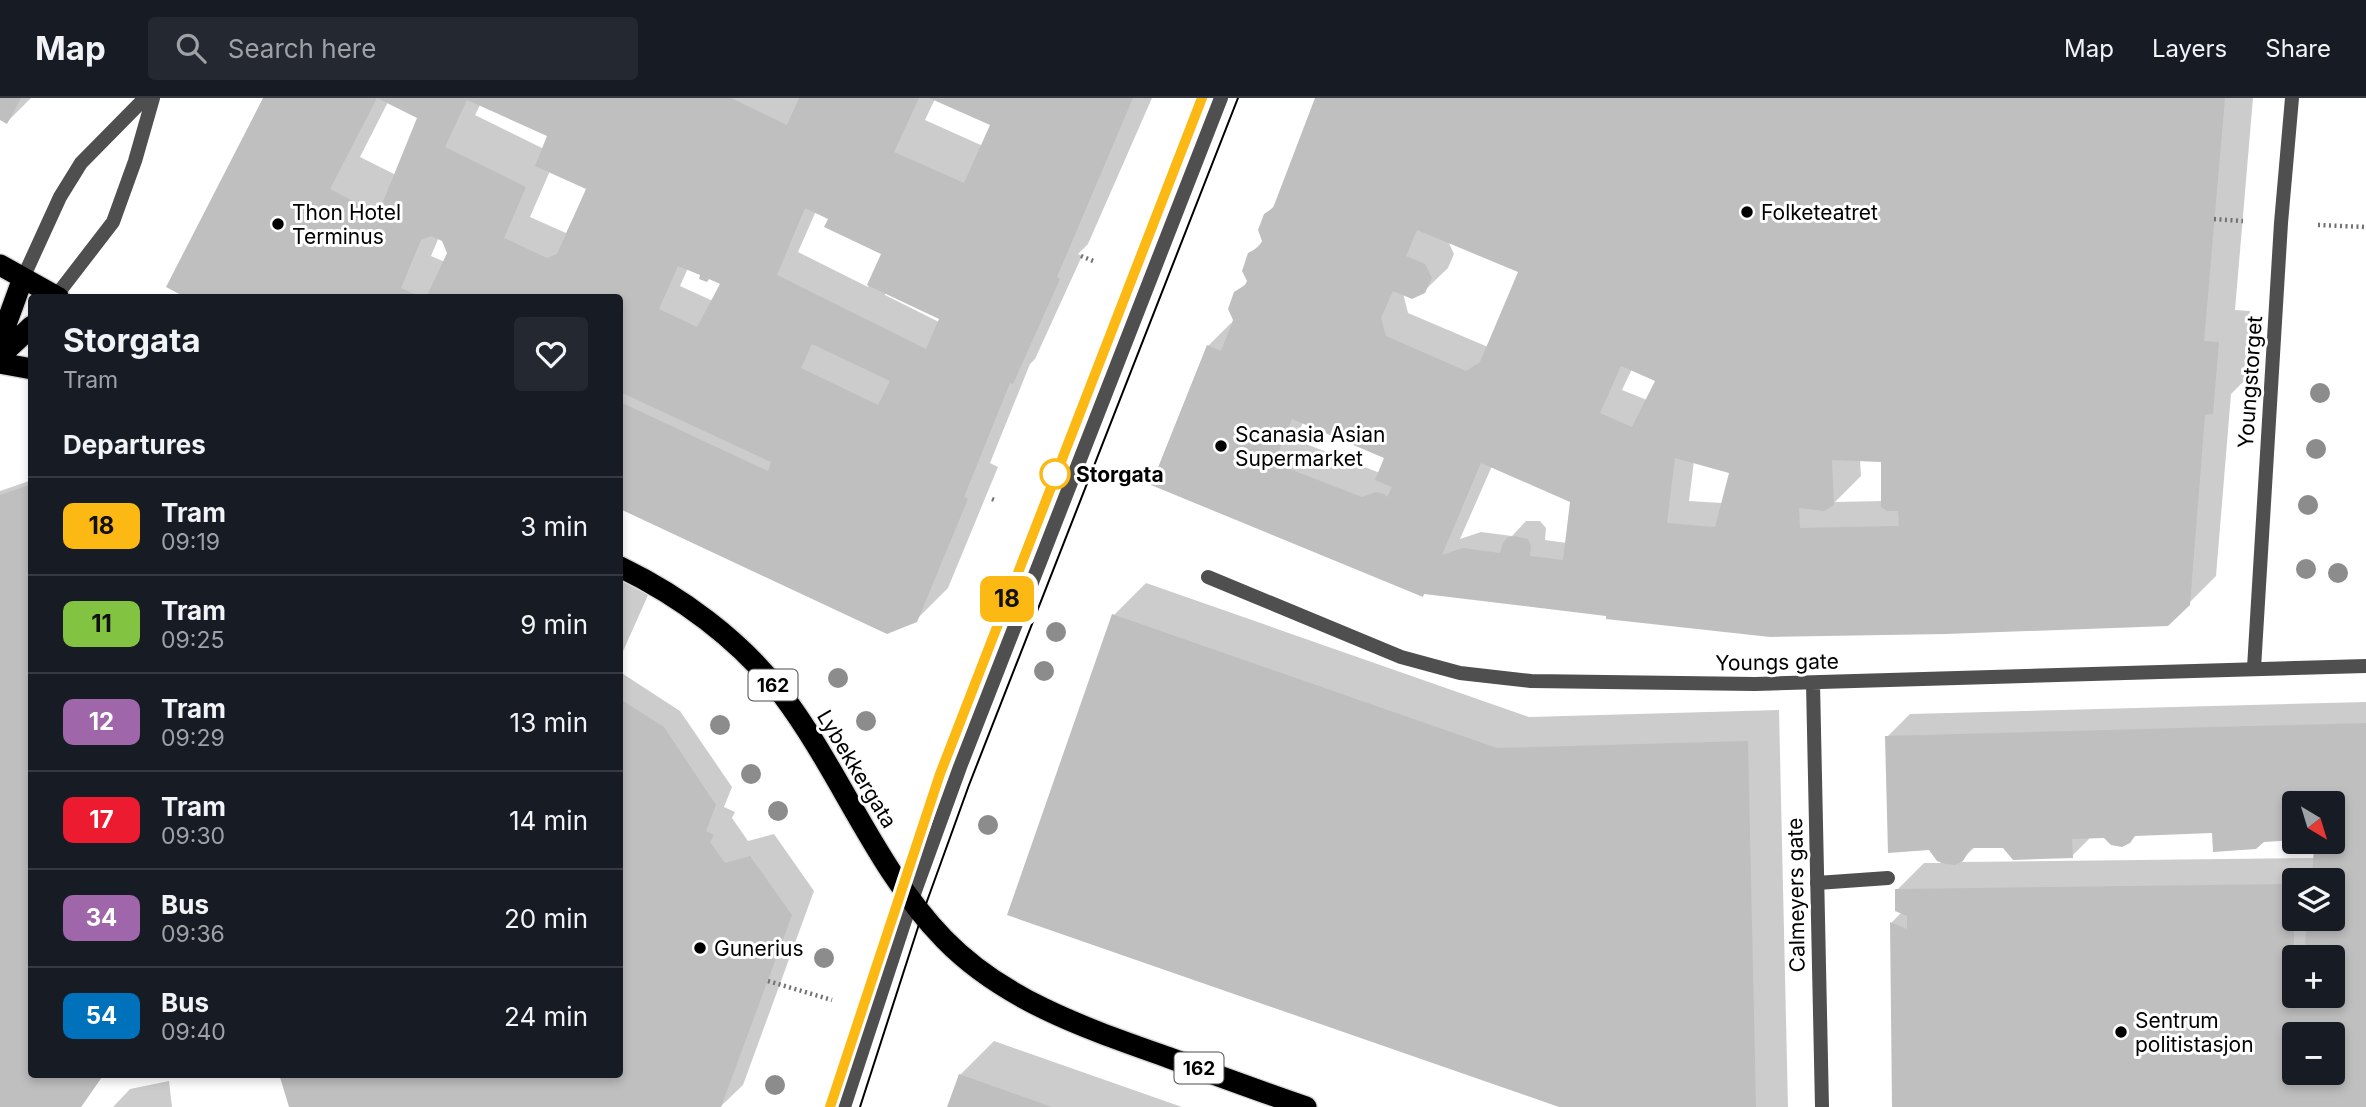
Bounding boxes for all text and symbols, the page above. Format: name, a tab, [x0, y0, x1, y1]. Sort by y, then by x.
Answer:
search box	[148, 17, 638, 80]
text: Map	[35, 28, 106, 68]
icon: search	[172, 29, 210, 67]
text: Search here	[228, 33, 376, 64]
text: Map	[2064, 34, 2114, 63]
text: Layers	[2152, 34, 2227, 63]
text: Share	[2265, 34, 2331, 63]
place label: Thon Hotel Terminus	[292, 200, 401, 249]
place label: Folketeatret	[1761, 200, 1878, 225]
marker: Folketeatret	[1739, 204, 1755, 220]
marker: Thon Hotel Terminus	[270, 216, 286, 232]
street label: Youngstorget	[2233, 315, 2267, 449]
button: heart	[514, 317, 588, 391]
text: Storgata	[63, 320, 201, 360]
text: Tram	[63, 366, 118, 394]
place label: Scanasia Asian Supermarket	[1235, 422, 1385, 471]
text: Departures	[63, 429, 206, 460]
marker: Scanasia Asian Supermarket	[1213, 438, 1229, 454]
marker: Storgata	[1040, 459, 1070, 489]
place label: Storgata	[1076, 462, 1164, 487]
text: Tram	[161, 497, 226, 528]
text: 18	[89, 511, 114, 540]
text: 3 min	[520, 511, 588, 542]
text: 09:19	[161, 528, 220, 556]
line badge: 18	[976, 576, 1038, 622]
text: 18	[994, 584, 1020, 613]
text: Tram	[161, 595, 226, 626]
text: 11	[91, 609, 112, 638]
text: 9 min	[520, 609, 588, 640]
text: 09:25	[161, 626, 224, 654]
street label: Youngs gate	[1715, 648, 1839, 676]
road number: 162	[748, 670, 798, 700]
text: Tram	[161, 693, 226, 724]
street label: Lybekkergata	[812, 705, 902, 833]
text: 12	[89, 707, 114, 736]
text: 13 min	[510, 707, 588, 738]
text: 09:29	[161, 724, 225, 752]
text: Tram	[161, 791, 226, 822]
north arrow	[2282, 791, 2345, 854]
map controls	[2282, 791, 2345, 1085]
text: 17	[89, 805, 114, 834]
text: 14 min	[509, 805, 588, 836]
street label: Calmeyers gate	[1782, 818, 1810, 972]
text: 09:30	[161, 822, 225, 850]
button: layers	[2282, 868, 2345, 931]
text: Bus	[161, 889, 209, 920]
text: 34	[86, 903, 117, 932]
text: 20 min	[504, 903, 588, 934]
text: 09:36	[161, 920, 225, 948]
place label: Gunerius	[714, 936, 804, 961]
marker: Gunerius	[692, 940, 708, 956]
button: +	[2282, 945, 2345, 1008]
text: Bus	[161, 987, 209, 1018]
text: 54	[86, 1001, 117, 1030]
text: 24 min	[504, 1001, 588, 1032]
place label: Sentrum politistasjon	[2135, 1008, 2254, 1057]
text: 09:40	[161, 1018, 226, 1046]
button: −	[2282, 1022, 2345, 1085]
marker: Sentrum politistasjon	[2113, 1024, 2129, 1040]
road number: 162	[1174, 1052, 1224, 1084]

